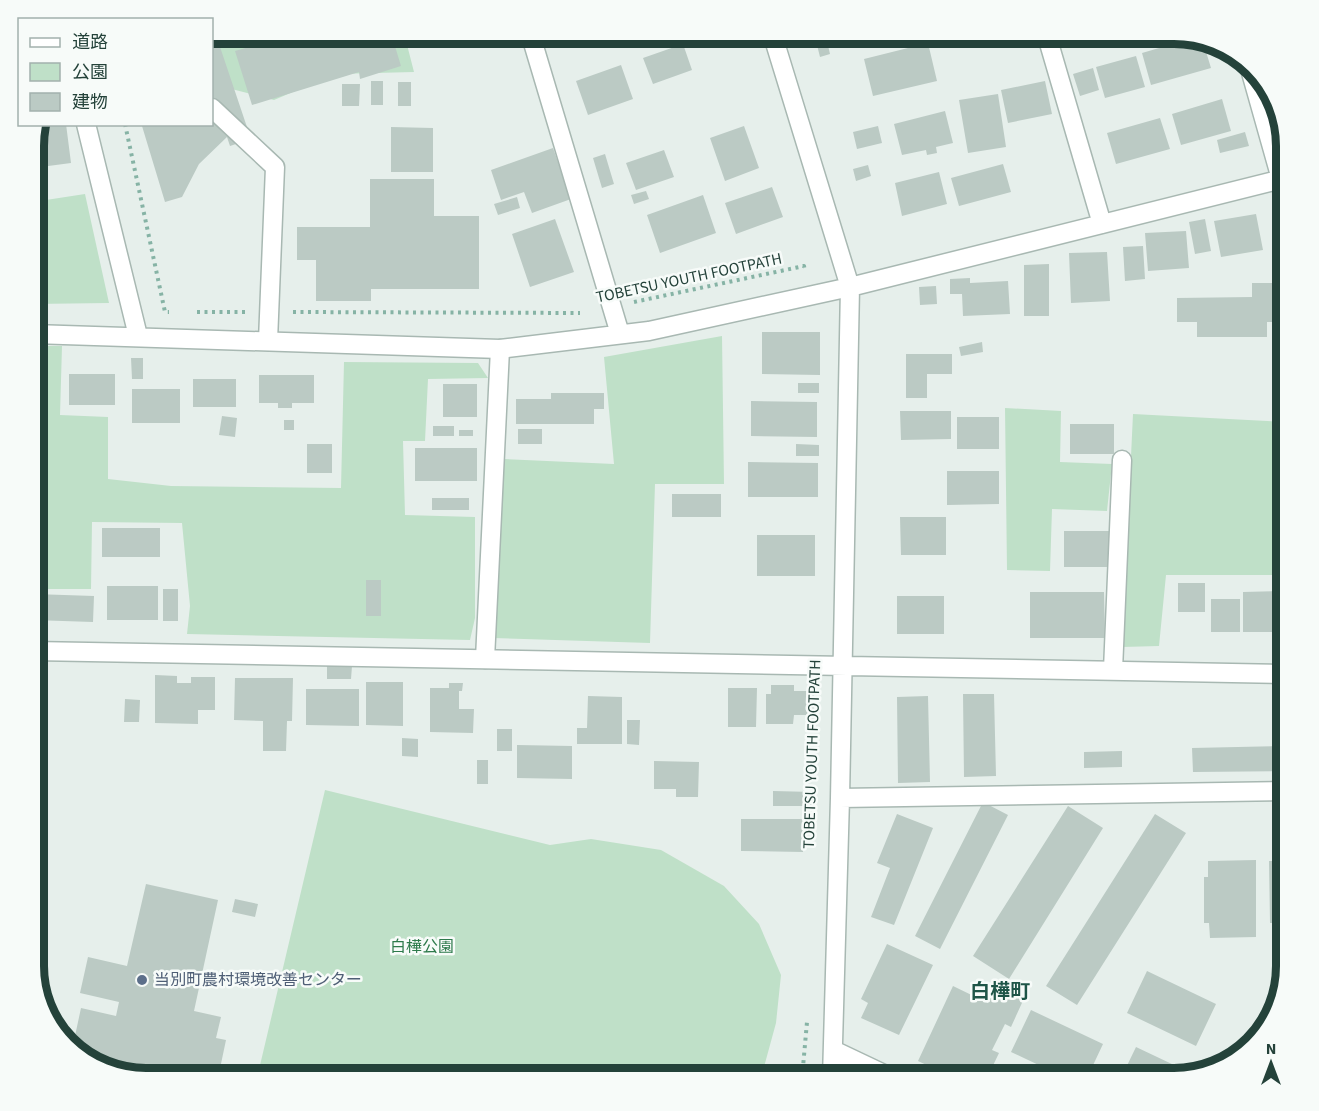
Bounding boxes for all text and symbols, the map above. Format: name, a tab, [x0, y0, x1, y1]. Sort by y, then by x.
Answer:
legend	[18, 18, 213, 126]
text: 道路	[72, 30, 108, 55]
text: 公園	[72, 60, 108, 85]
text: 建物	[72, 90, 108, 115]
street label: TOBETSU YOUTH FOOTPATH	[594, 248, 784, 308]
street label: TOBETSU YOUTH FOOTPATH	[798, 659, 826, 849]
park label: 白樺公園	[390, 936, 454, 958]
place label: 当別町農村環境改善センター	[154, 969, 362, 991]
marker: 当別町農村環境改善センター	[135, 973, 149, 987]
district label: 白樺町	[970, 978, 1030, 1006]
north arrow	[1241, 1033, 1301, 1093]
text: N	[1266, 1038, 1276, 1060]

